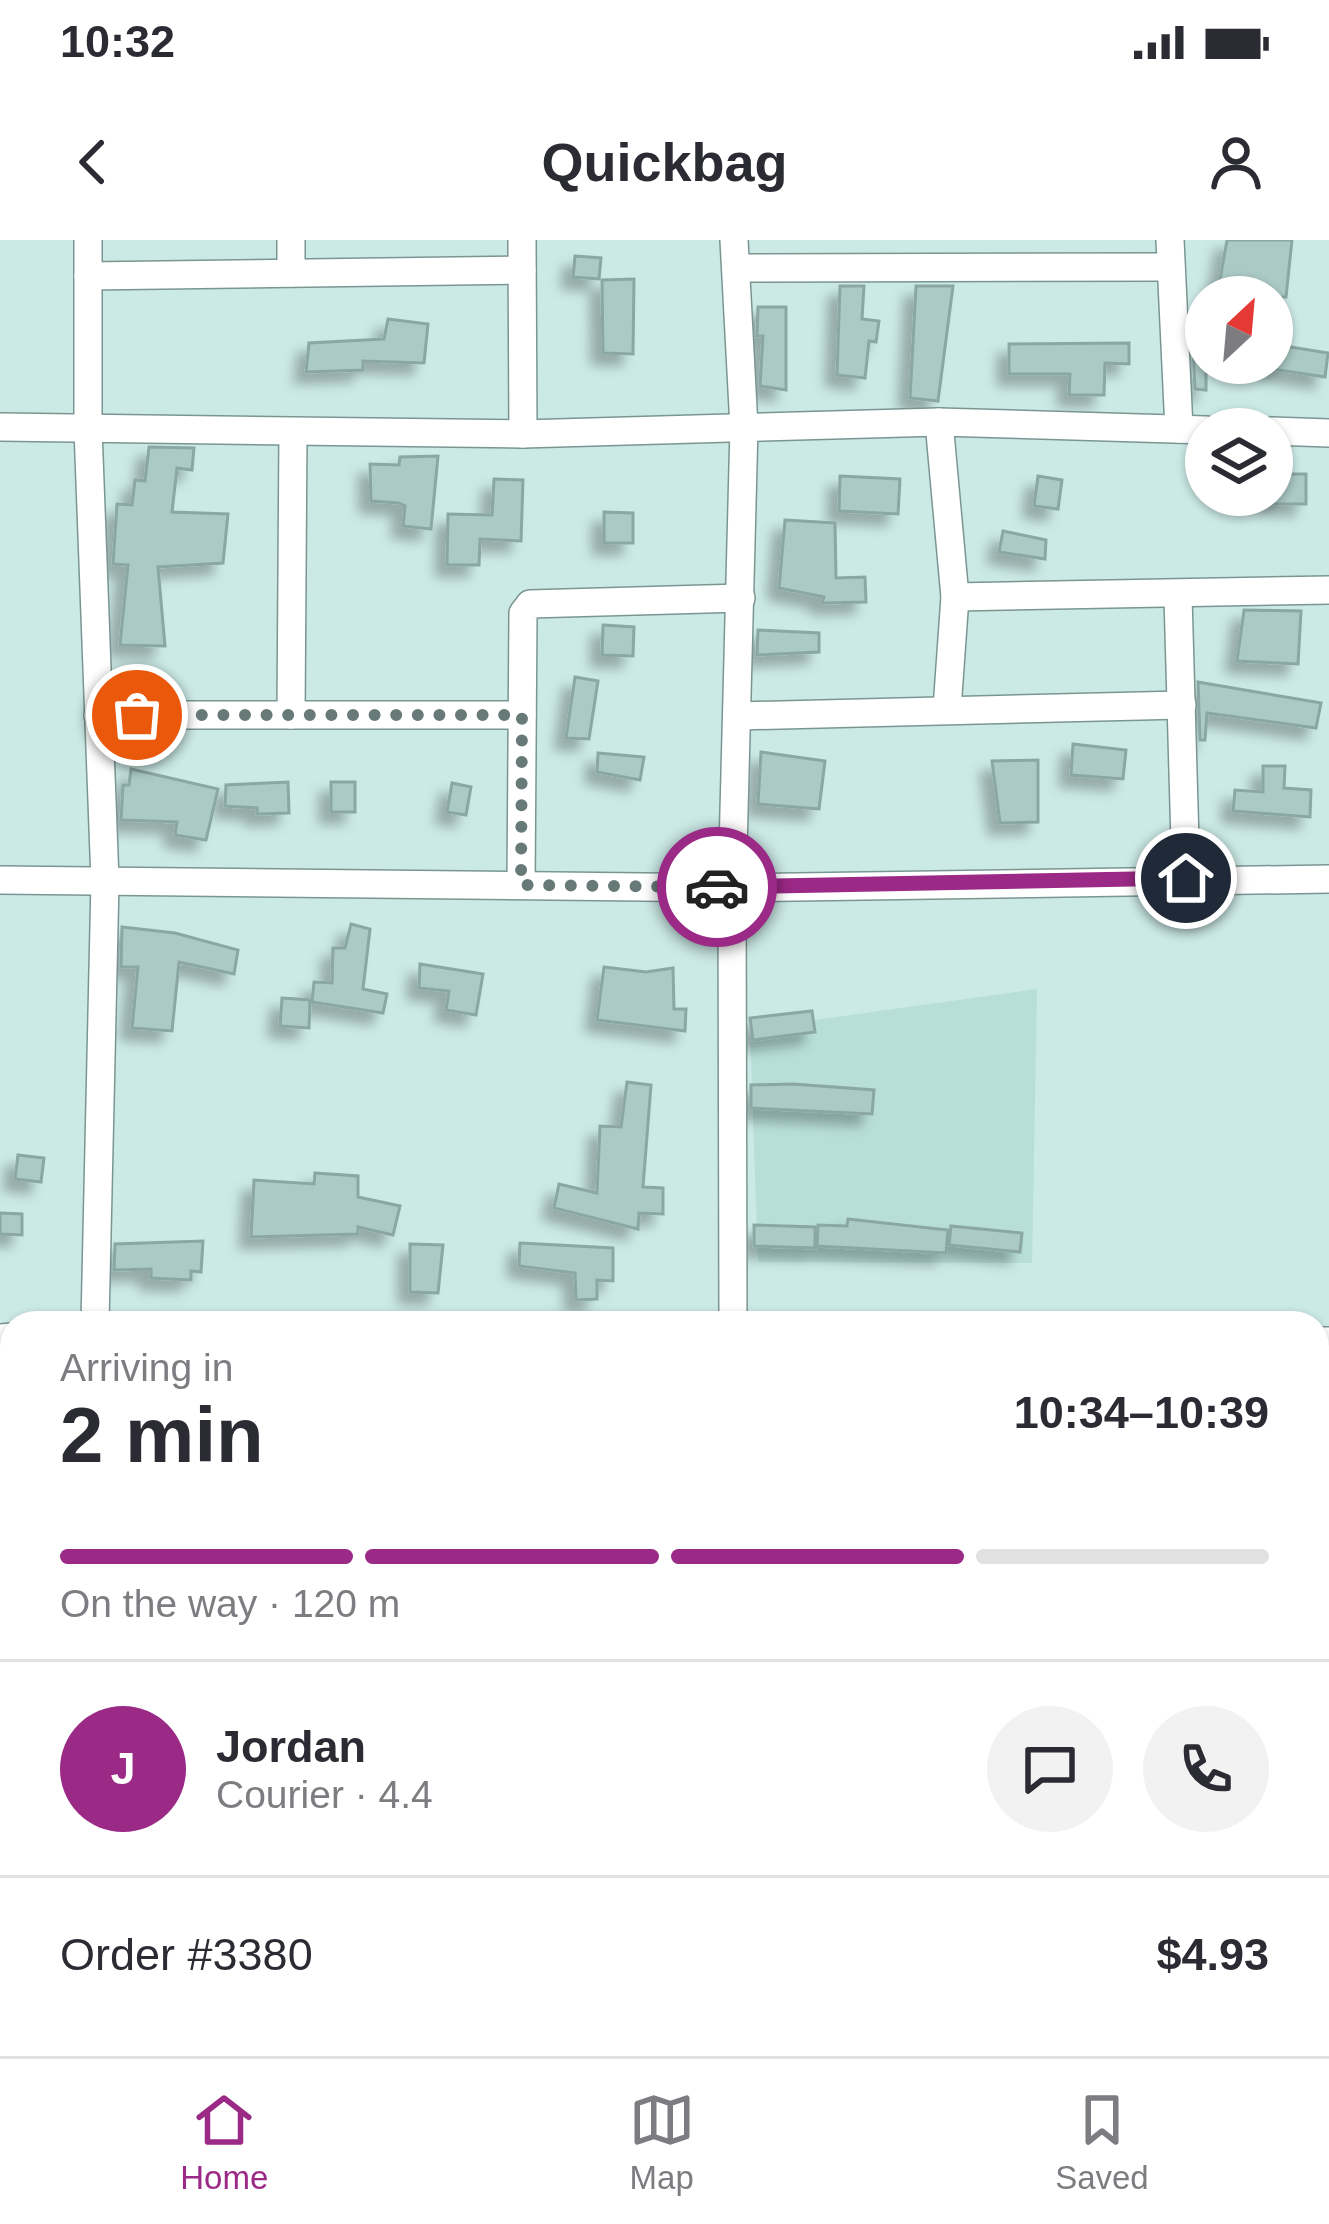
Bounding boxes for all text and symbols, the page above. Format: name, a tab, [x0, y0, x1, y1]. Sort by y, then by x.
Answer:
text: 10:32	[60, 16, 175, 67]
icon: back	[60, 129, 126, 195]
icon: person	[1203, 129, 1269, 195]
text: Quickbag	[541, 132, 788, 192]
north arrow	[1185, 276, 1293, 384]
map controls	[1185, 276, 1293, 516]
button: layers	[1185, 408, 1293, 516]
pin	[86, 664, 188, 766]
icon: bag	[104, 682, 170, 748]
courier	[657, 827, 777, 947]
pin	[1135, 827, 1237, 929]
icon: home	[1153, 845, 1219, 911]
icon: car	[684, 854, 750, 920]
text: Arriving in	[60, 1346, 233, 1389]
text: 10:34–10:39	[1014, 1387, 1269, 1438]
text: 2 min	[60, 1391, 264, 1479]
text: On the way · 120 m	[60, 1582, 400, 1625]
button: chat	[987, 1706, 1113, 1832]
button: phone	[1143, 1706, 1269, 1832]
text: Jordan	[216, 1721, 366, 1772]
text: J	[110, 1743, 136, 1794]
text: Courier · 4.4	[216, 1773, 433, 1816]
text: Order #3380	[60, 1929, 313, 1980]
text: $4.93	[1156, 1929, 1269, 1980]
tab: Home	[180, 2087, 268, 2197]
tab: Map	[629, 2087, 695, 2197]
tab: Saved	[1055, 2087, 1149, 2197]

